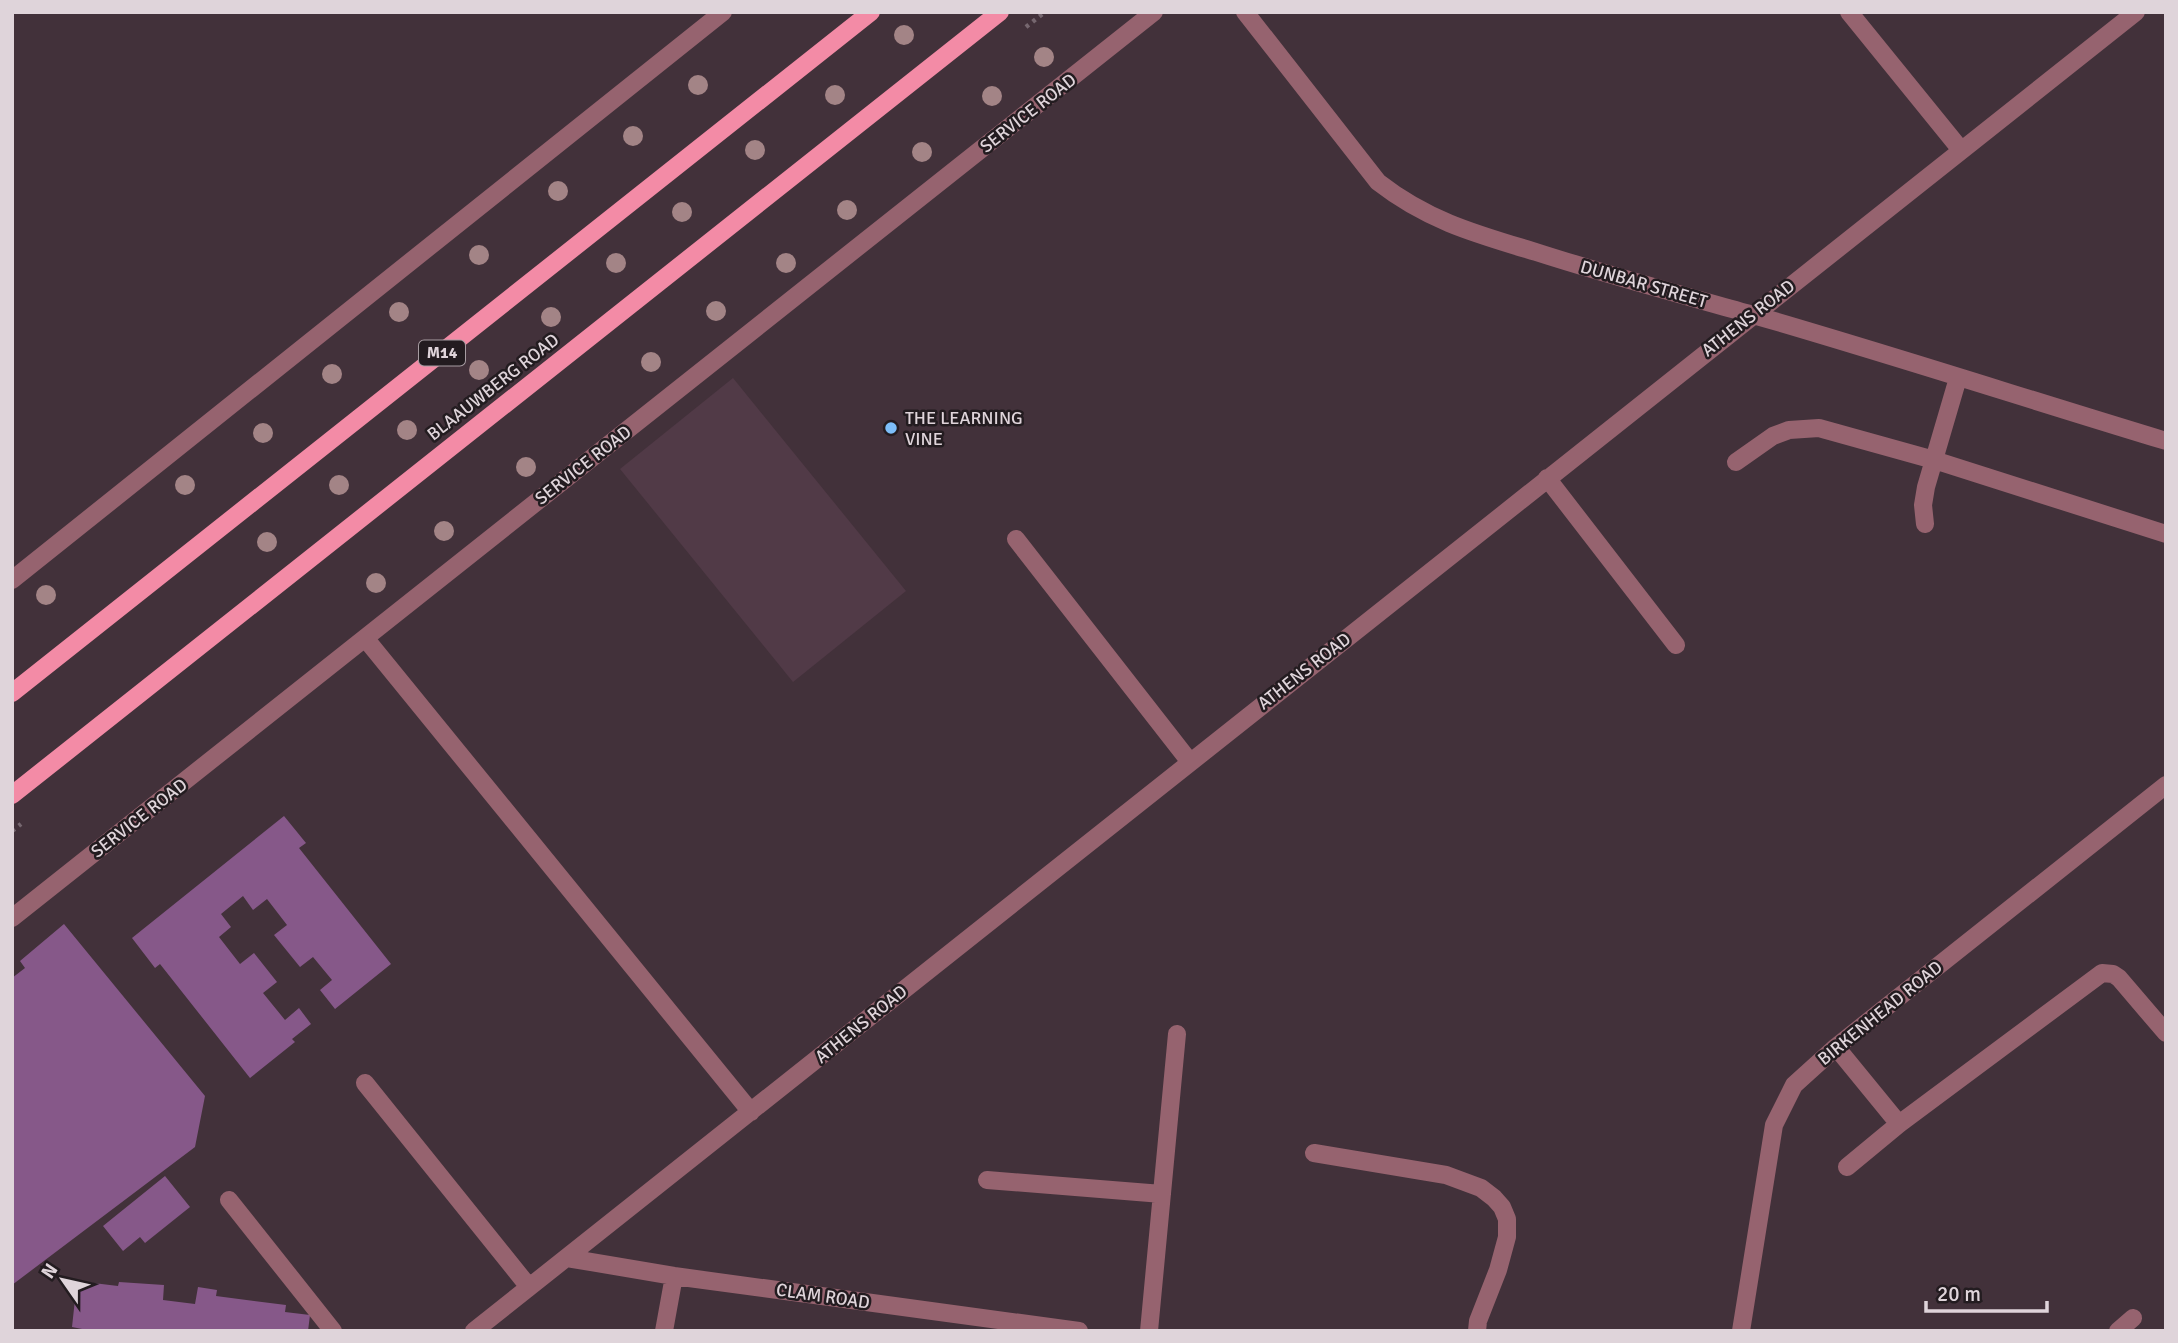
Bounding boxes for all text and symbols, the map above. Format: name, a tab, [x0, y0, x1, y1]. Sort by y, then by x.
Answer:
street label: SERVICE ROAD	[975, 69, 1081, 157]
street label: DUNBAR STREET	[1578, 255, 1710, 313]
street label: ATHENS ROAD	[1697, 275, 1799, 361]
street label: BLAAUWBERG ROAD	[423, 329, 563, 445]
road number: M14	[419, 340, 465, 366]
place label: THE LEARNING VINE	[905, 407, 1023, 450]
marker: THE LEARNING VINE	[883, 420, 899, 436]
street label: SERVICE ROAD	[530, 421, 636, 509]
street label: ATHENS ROAD	[1253, 628, 1355, 714]
street label: SERVICE ROAD	[86, 774, 192, 862]
street label: BIRKENHEAD ROAD	[1813, 956, 1947, 1070]
street label: ATHENS ROAD	[811, 980, 911, 1068]
north arrow	[28, 1245, 98, 1315]
text: N	[36, 1259, 63, 1283]
scale bar	[1926, 1270, 2047, 1314]
street label: CLAM ROAD	[775, 1279, 871, 1313]
text: 20 m	[1937, 1281, 1981, 1307]

